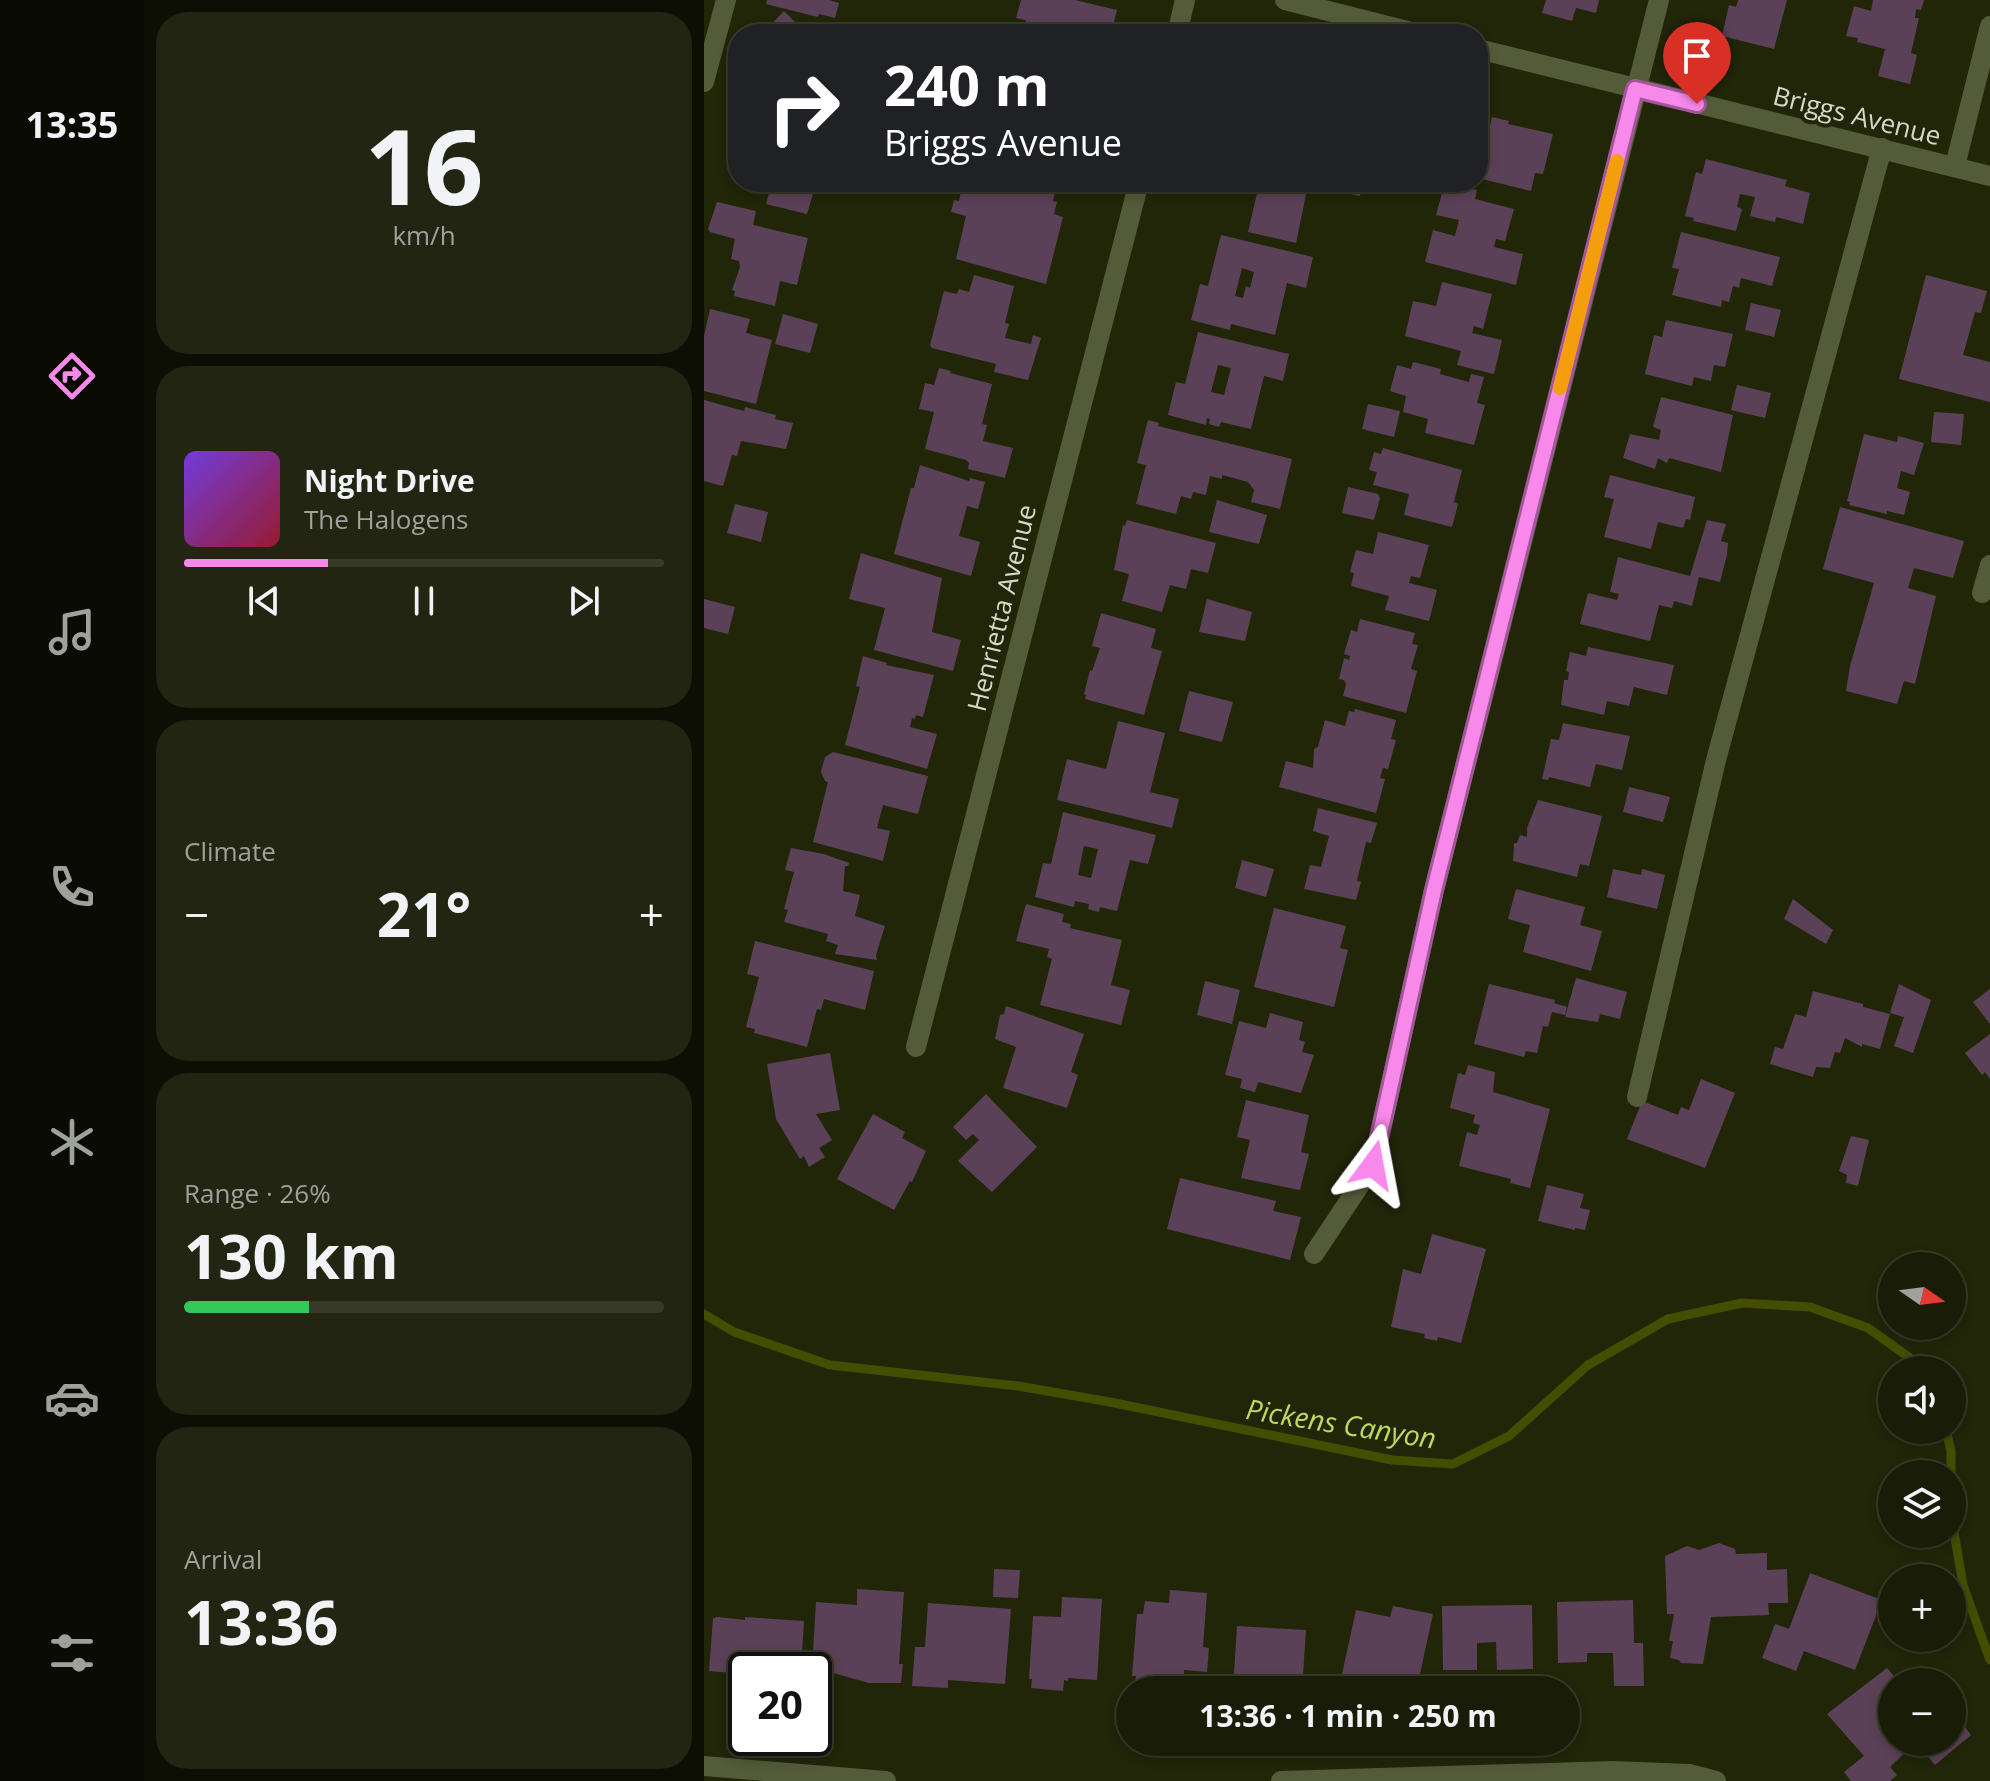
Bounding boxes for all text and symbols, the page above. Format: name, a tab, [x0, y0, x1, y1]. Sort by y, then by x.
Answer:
pin	[1663, 22, 1731, 104]
icon: arrive	[1675, 34, 1719, 78]
text: 240 m	[884, 46, 1050, 122]
icon: right	[752, 56, 856, 160]
street label: Briggs Avenue	[1769, 77, 1945, 153]
text: 16	[365, 94, 483, 235]
text: 13:35	[26, 100, 118, 149]
text: Briggs Avenue	[884, 118, 1122, 167]
text: km/h	[392, 217, 456, 253]
icon: directions	[44, 348, 100, 404]
text: Night Drive	[304, 460, 475, 501]
text: The Halogens	[304, 501, 469, 537]
street label: Henrietta Avenue	[958, 501, 1044, 715]
icon: previous	[242, 579, 286, 623]
icon: pause	[402, 579, 446, 623]
icon: next	[562, 579, 606, 623]
icon: music	[44, 604, 100, 660]
text: Climate	[184, 833, 276, 869]
icon: phone	[44, 859, 100, 915]
text: 21°	[377, 873, 471, 955]
text: −	[184, 884, 209, 944]
text: +	[639, 884, 664, 944]
icon: climate	[44, 1114, 100, 1170]
position arrow	[1331, 1123, 1415, 1207]
text: Range · 26%	[184, 1175, 331, 1211]
text: 130 km	[184, 1215, 399, 1297]
north arrow	[1878, 1252, 1966, 1340]
map controls	[1878, 1252, 1966, 1756]
button: sound	[1878, 1356, 1966, 1444]
icon: car	[44, 1370, 100, 1426]
water label: Pickens Canyon	[1243, 1389, 1439, 1457]
button: layers	[1878, 1460, 1966, 1548]
text: Arrival	[184, 1541, 262, 1577]
button: +	[1878, 1564, 1966, 1652]
text: 13:36	[184, 1581, 338, 1663]
icon: filters	[44, 1625, 100, 1681]
speed limit sign: 20	[728, 1652, 832, 1756]
button: −	[1878, 1668, 1966, 1756]
text: 13:36 · 1 min · 250 m	[1199, 1695, 1497, 1736]

